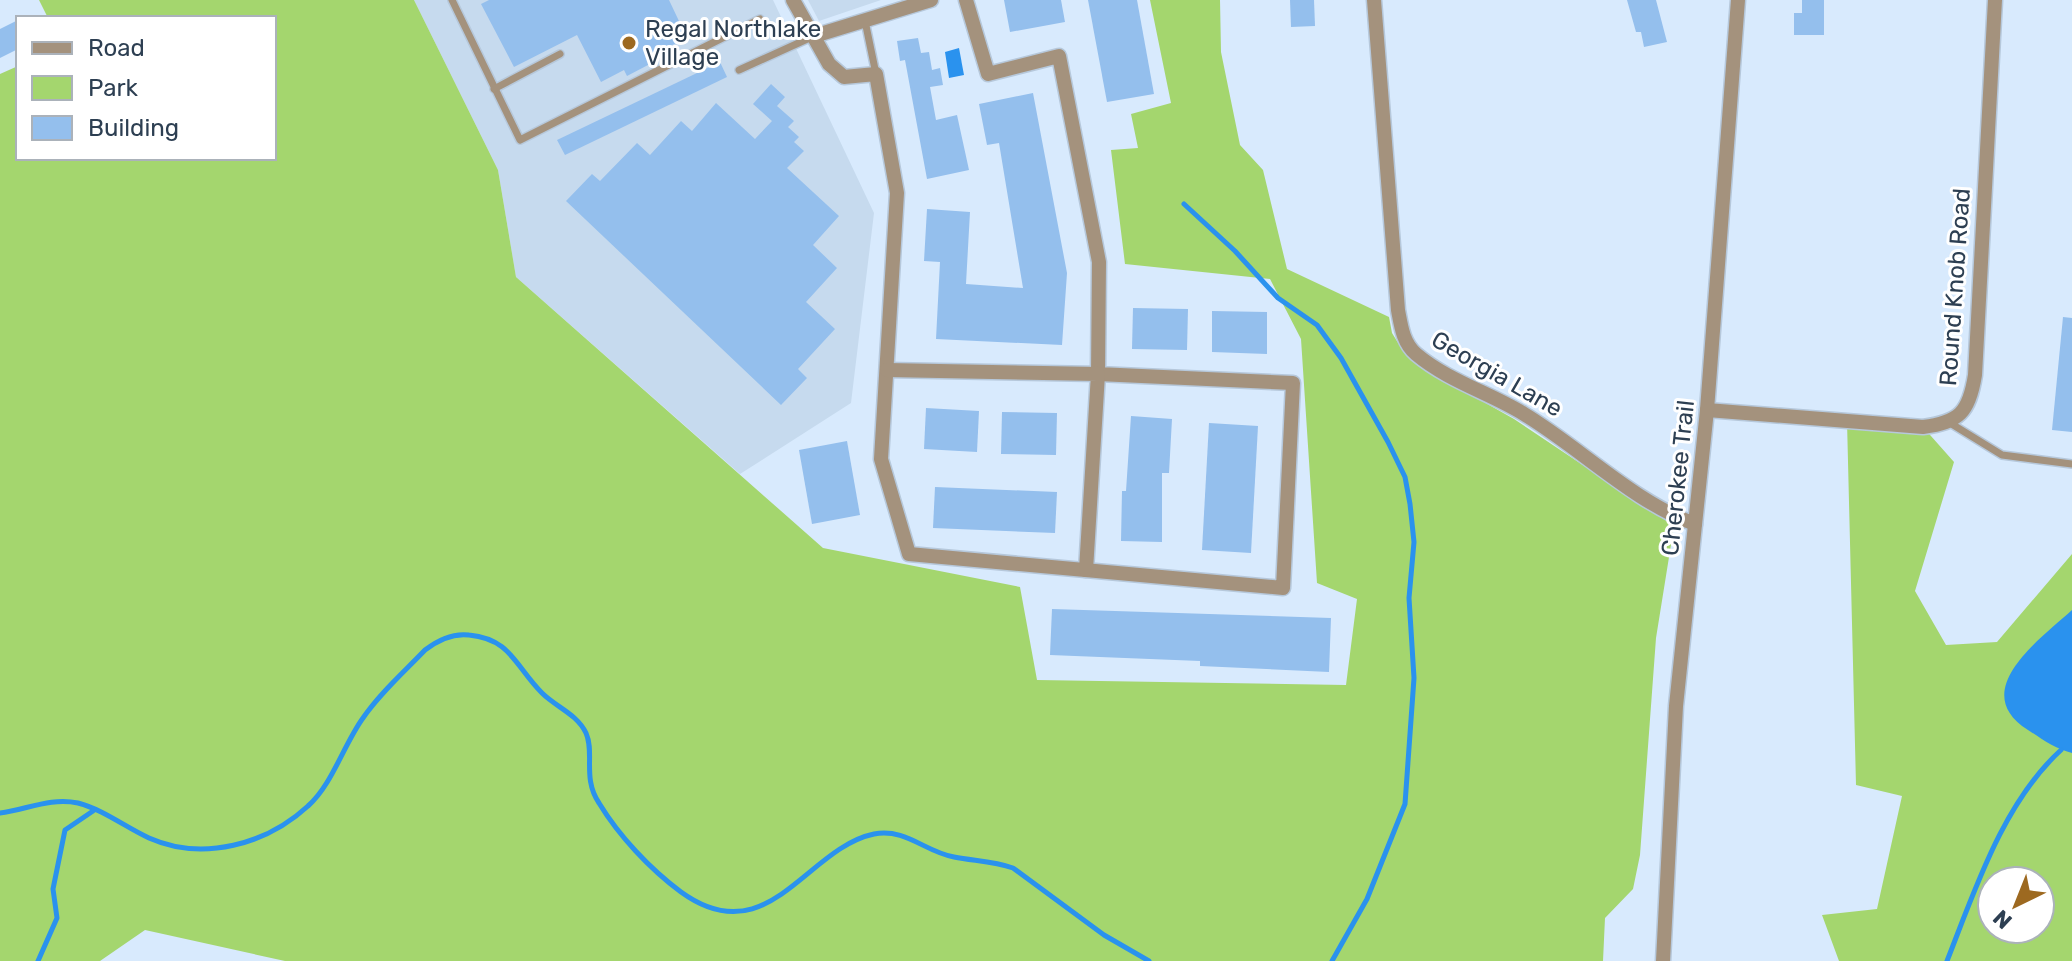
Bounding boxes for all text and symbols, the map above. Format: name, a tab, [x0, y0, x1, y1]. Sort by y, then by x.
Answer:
place label: Regal Northlake Village	[645, 15, 821, 71]
legend	[16, 16, 276, 160]
text: Road	[88, 34, 145, 62]
marker: Regal Northlake Village	[620, 34, 638, 52]
text: Park	[88, 74, 139, 102]
text: Building	[88, 114, 179, 142]
street label: Round Knob Road	[1934, 187, 1976, 387]
street label: Georgia Lane	[1427, 325, 1567, 423]
street label: Cherokee Trail	[1656, 399, 1700, 557]
north arrow	[1976, 865, 2056, 945]
text: N	[1988, 904, 2018, 935]

